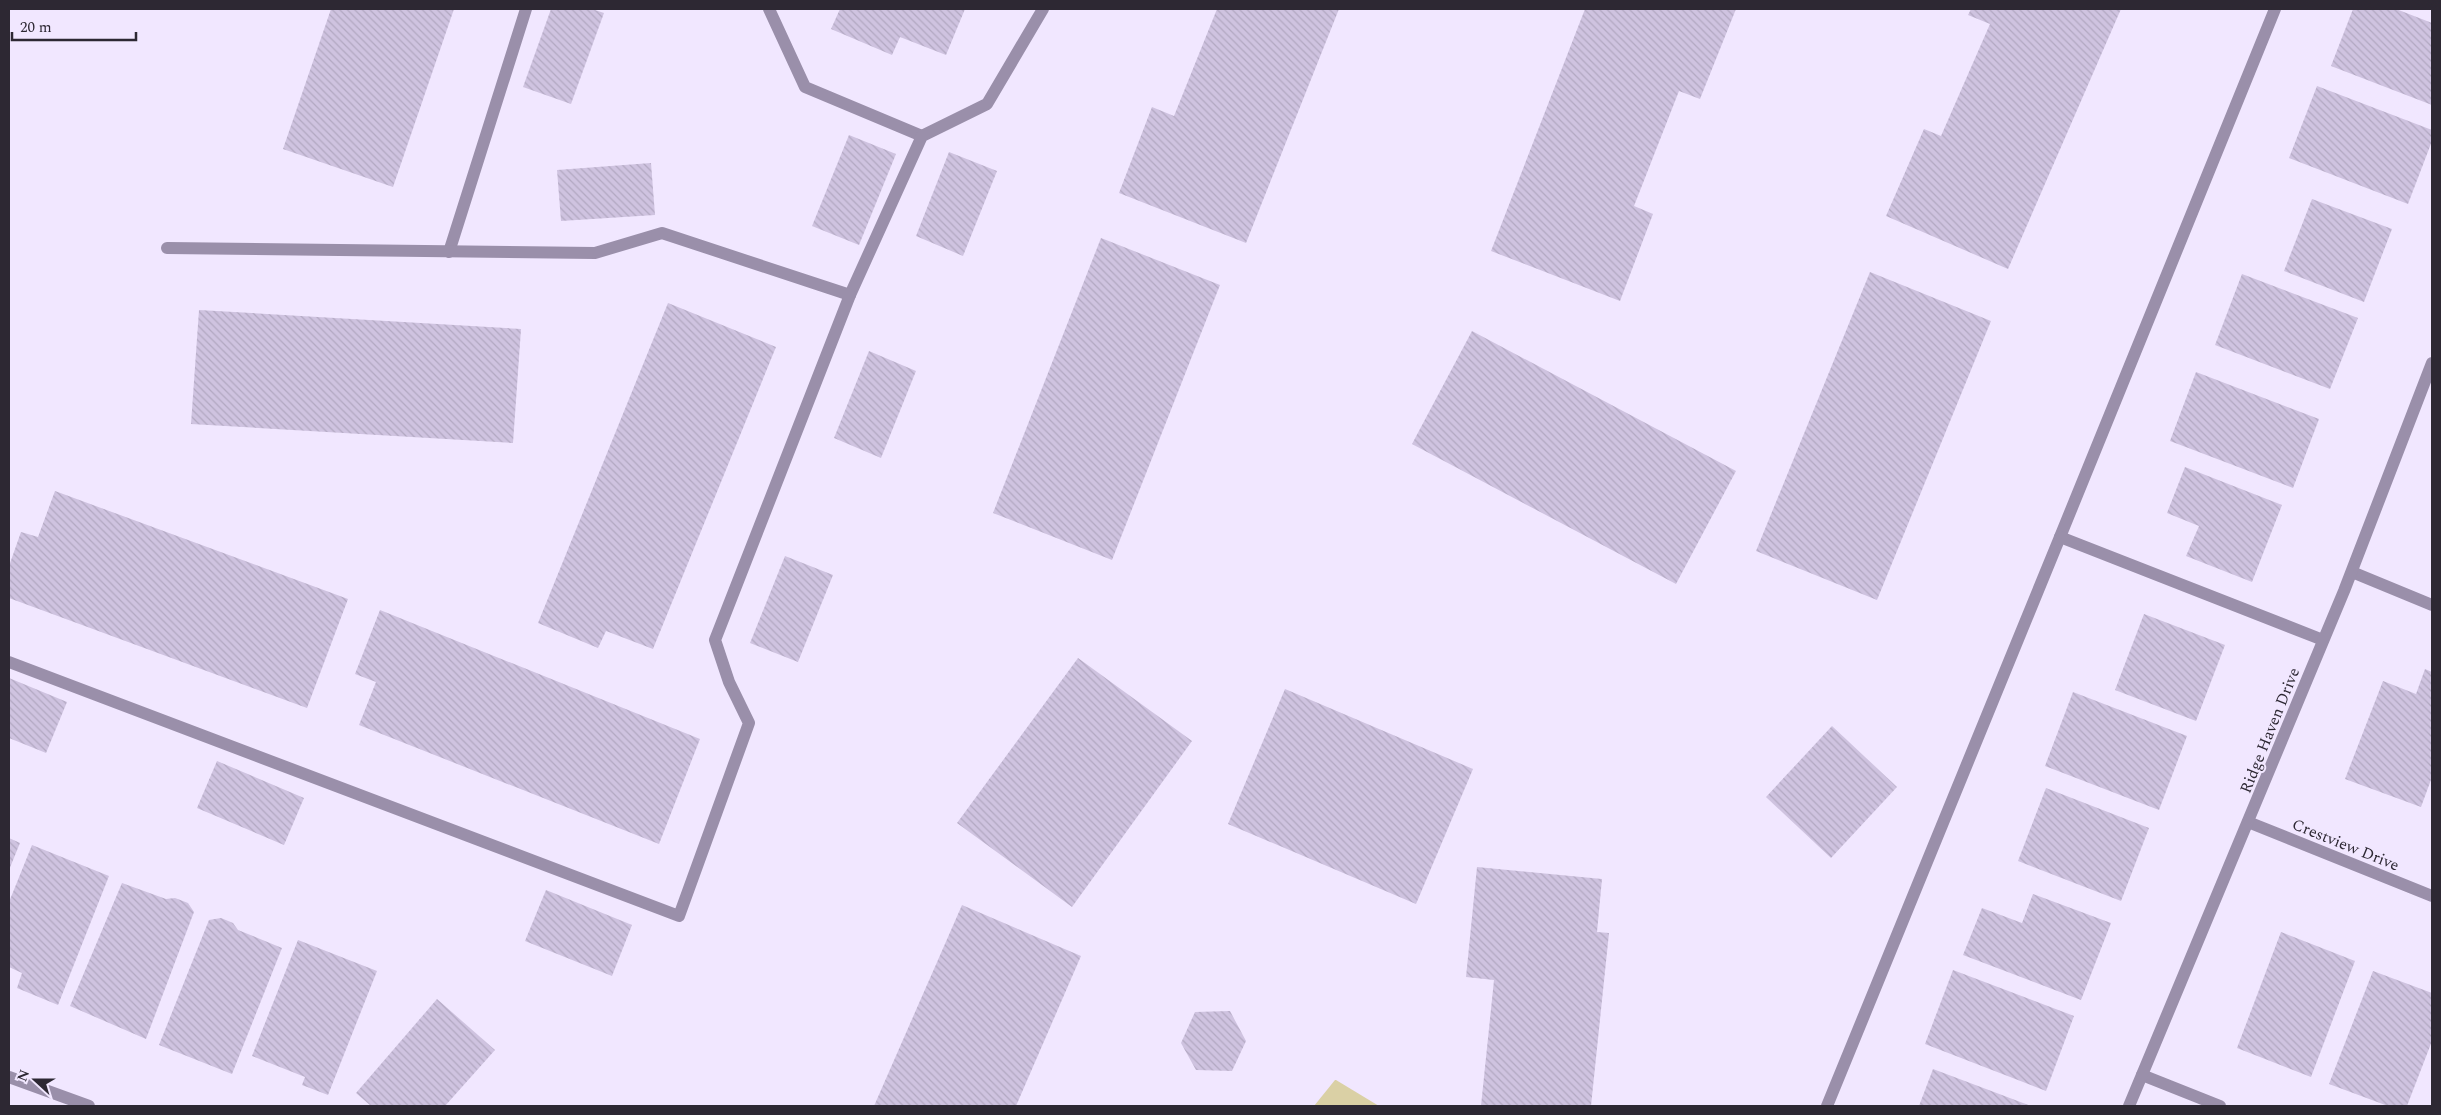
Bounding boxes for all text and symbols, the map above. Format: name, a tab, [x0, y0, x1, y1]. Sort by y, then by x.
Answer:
scale bar	[12, 10, 136, 42]
text: 20 m	[20, 16, 52, 39]
street label: Ridge Haven Drive	[2234, 664, 2306, 797]
street label: Crestview Drive	[2288, 812, 2403, 877]
north arrow	[10, 1055, 60, 1105]
text: N	[11, 1066, 35, 1085]

